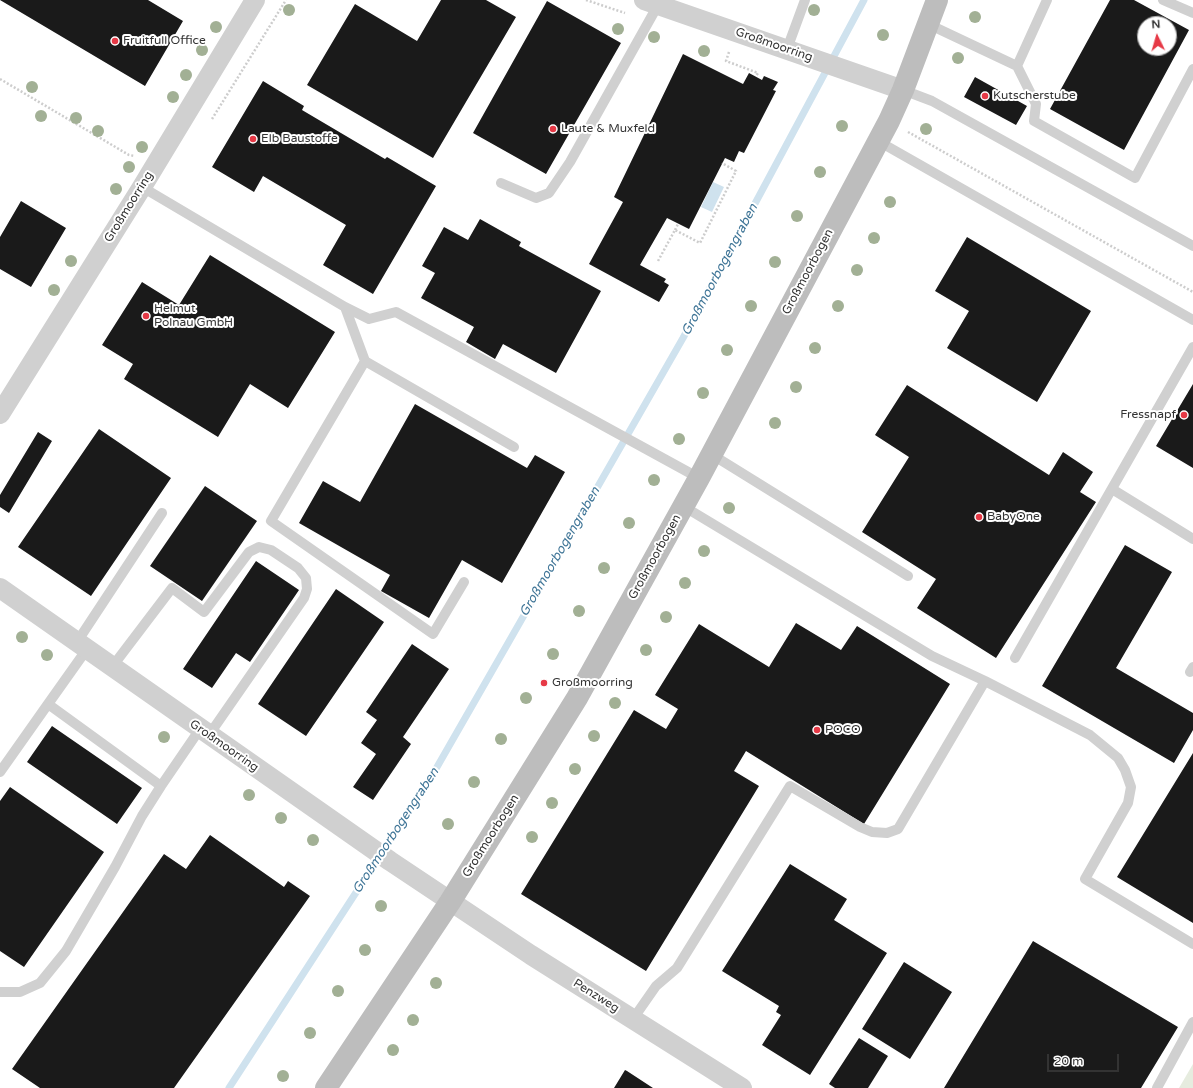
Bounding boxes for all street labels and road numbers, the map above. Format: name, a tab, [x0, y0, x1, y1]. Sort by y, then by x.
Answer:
street label: Großmoorring	[733, 25, 815, 65]
street label: Großmoorring	[101, 169, 157, 245]
street label: Großmoorbogen	[779, 227, 837, 317]
street label: Großmoorbogen	[626, 512, 684, 602]
street label: Großmoorring	[187, 717, 261, 775]
street label: Großmoorbogen	[460, 792, 522, 880]
street label: Penzweg	[570, 976, 622, 1016]

